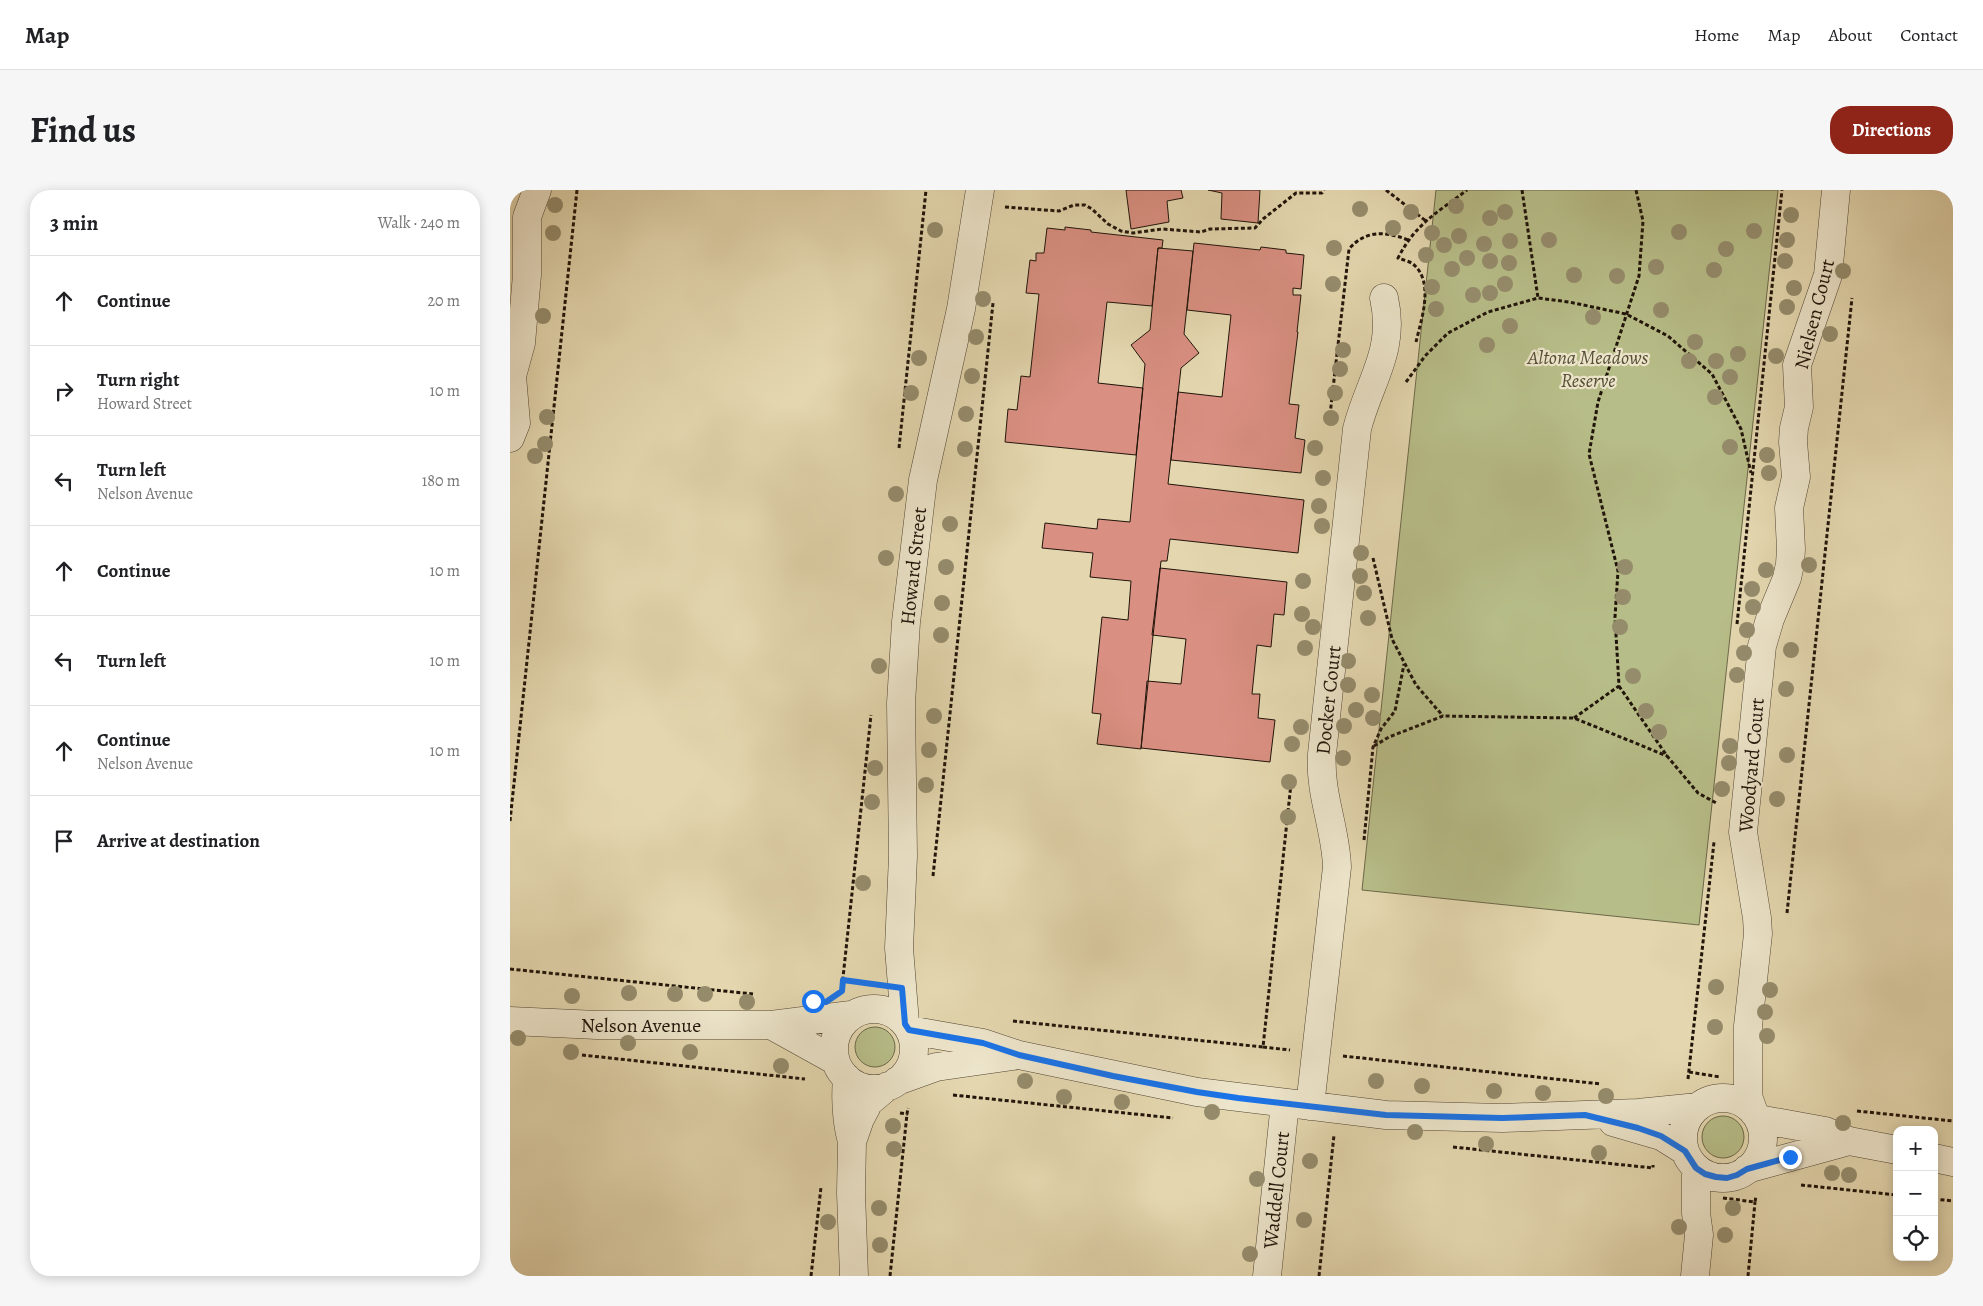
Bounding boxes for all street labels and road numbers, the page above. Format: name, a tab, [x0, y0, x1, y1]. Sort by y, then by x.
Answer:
street label: Nielsen Court	[1788, 256, 1841, 372]
street label: Howard Street	[894, 505, 933, 627]
street label: Docker Court	[1309, 644, 1348, 756]
street label: Woodyard Court	[1732, 696, 1771, 834]
street label: Nelson Avenue	[581, 1012, 701, 1039]
street label: Waddell Court	[1257, 1130, 1296, 1251]

